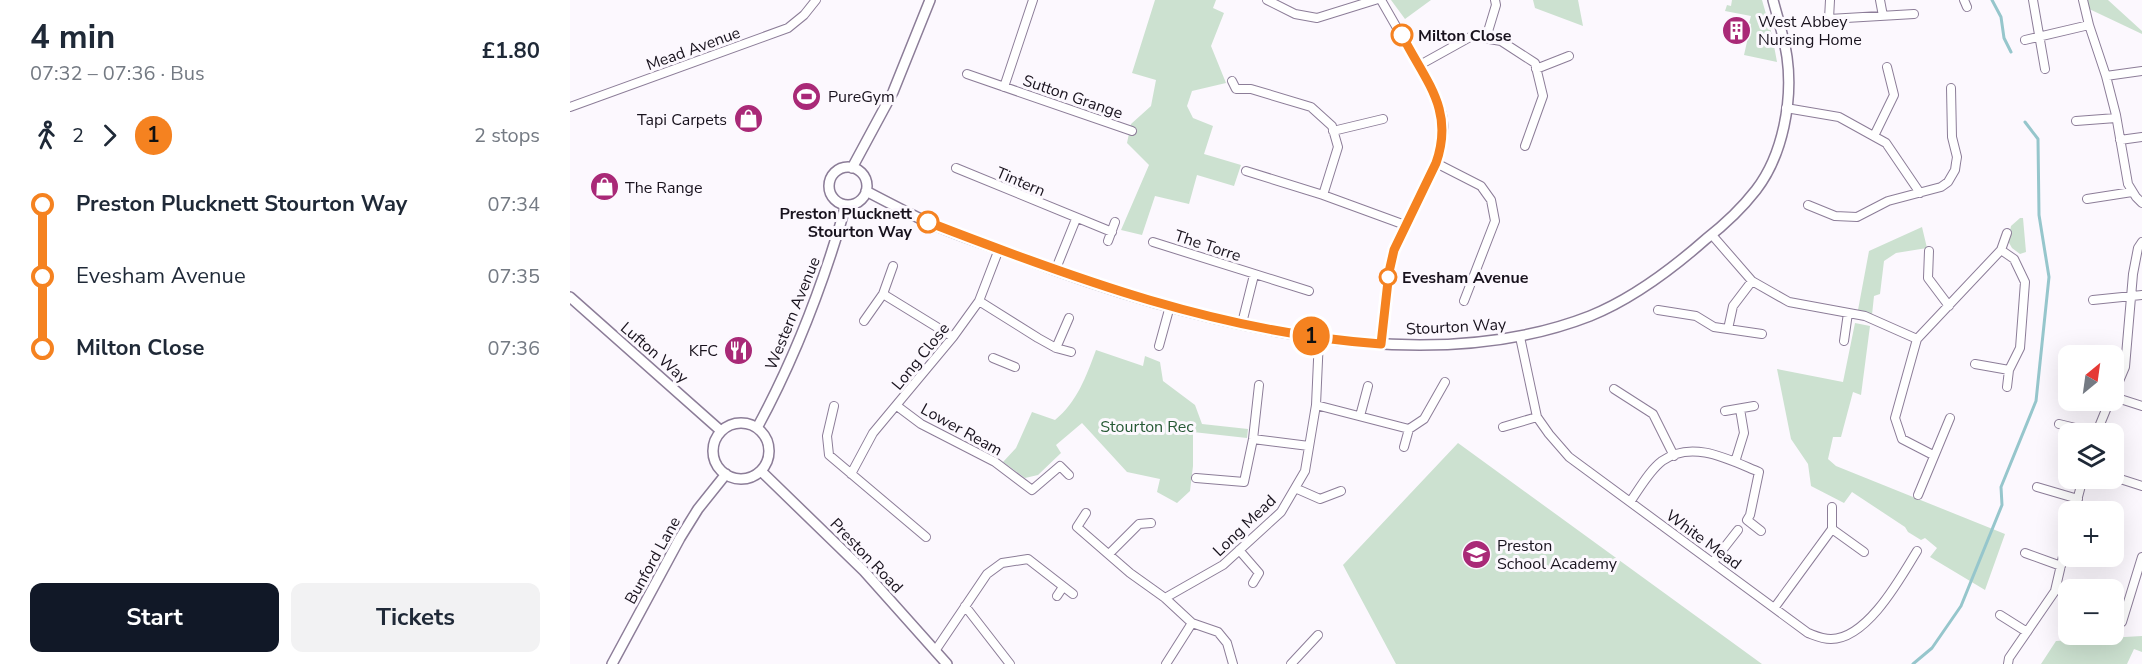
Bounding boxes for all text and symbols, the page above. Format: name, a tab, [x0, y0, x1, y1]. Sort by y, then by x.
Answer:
place label: West Abbey Nursing Home	[1758, 11, 1862, 51]
building icon: West Abbey Nursing Home	[1721, 14, 1753, 46]
text: 4 min	[30, 15, 115, 60]
street label: Mead Avenue	[643, 22, 743, 76]
marker: Milton Close	[1391, 24, 1413, 46]
place label: Milton Close	[1418, 25, 1512, 47]
text: £1.80	[482, 36, 540, 66]
text: 07:32 – 07:36 · Bus	[30, 60, 205, 87]
street label: Sutton Grange	[1020, 70, 1126, 124]
sports icon: PureGym	[791, 80, 823, 112]
place label: PureGym	[828, 86, 895, 108]
shop icon: Tapi Carpets	[732, 103, 764, 135]
place label: Tapi Carpets	[637, 109, 727, 131]
icon: walk	[30, 119, 63, 152]
icon: forward	[93, 119, 126, 152]
text: 1	[147, 121, 160, 149]
text: 2	[72, 122, 84, 149]
text: 2 stops	[474, 122, 540, 149]
street label: Tintern	[993, 162, 1049, 202]
shop icon: The Range	[588, 171, 620, 203]
place label: The Range	[625, 177, 702, 199]
text: Preston Plucknett Stourton Way	[76, 189, 407, 219]
text: 07:34	[487, 191, 540, 218]
place label: Preston Plucknett Stourton Way	[779, 203, 913, 243]
marker: Preston Plucknett Stourton Way	[917, 211, 939, 233]
street label: The Torre	[1172, 225, 1244, 267]
street label: Western Avenue	[760, 254, 826, 373]
text: Evesham Avenue	[76, 261, 246, 291]
text: 07:35	[487, 263, 540, 290]
place label: Evesham Avenue	[1402, 267, 1529, 289]
marker: Evesham Avenue	[1379, 268, 1397, 286]
street label: Stourton Way	[1405, 313, 1507, 341]
line badge: 1	[1292, 316, 1330, 356]
street label: Lufton Way	[616, 317, 694, 389]
street label: Long Close	[887, 318, 955, 395]
text: 1	[1305, 322, 1317, 350]
text: Milton Close	[76, 333, 204, 363]
restaurant icon: KFC	[723, 334, 755, 366]
text: 07:36	[487, 335, 540, 362]
place label: KFC	[689, 340, 718, 362]
north arrow	[2058, 345, 2124, 411]
map controls	[2058, 345, 2124, 645]
street label: Lower Ream	[917, 398, 1006, 461]
park label: Stourton Rec	[1100, 416, 1194, 438]
button: layers	[2058, 423, 2124, 489]
street label: Long Mead	[1208, 490, 1281, 561]
button: +	[2058, 501, 2124, 567]
street label: White Mead	[1661, 505, 1746, 575]
street label: Bunford Lane	[620, 513, 686, 608]
street label: Preston Road	[825, 513, 908, 598]
place label: Preston School Academy	[1497, 535, 1618, 575]
school or university icon: Preston School Academy	[1460, 538, 1492, 570]
button: −	[2058, 579, 2124, 645]
button: Start	[30, 583, 279, 652]
button: Tickets	[291, 583, 540, 652]

